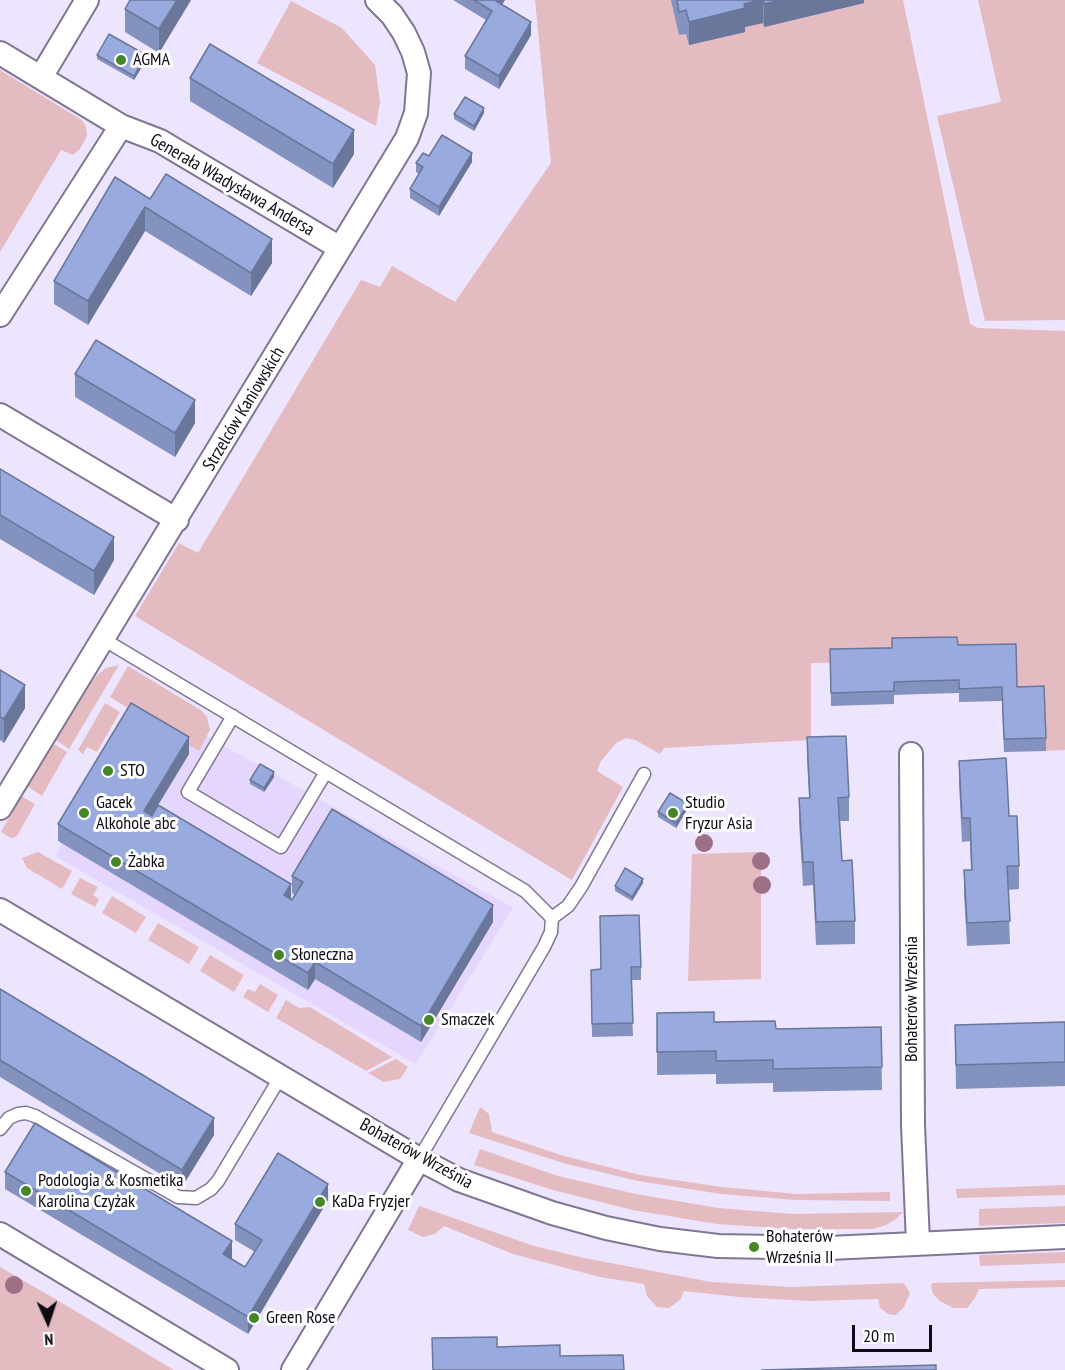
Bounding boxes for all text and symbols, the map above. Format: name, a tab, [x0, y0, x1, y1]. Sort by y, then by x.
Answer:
place label: AGMA	[133, 49, 170, 71]
marker: AGMA	[114, 53, 128, 67]
street label: Generała Władysława Andersa	[146, 129, 318, 241]
street label: Strzelców Kaniowskich	[199, 343, 289, 475]
place label: STO	[120, 760, 145, 782]
marker: STO	[101, 764, 115, 778]
place label: Gacek Alkohole abc	[96, 792, 176, 834]
place label: Studio Fryzur Asia	[685, 792, 753, 834]
marker: Gacek Alkohole abc	[77, 806, 91, 820]
marker: Studio Fryzur Asia	[666, 806, 680, 820]
place label: Żabka	[128, 851, 165, 873]
marker: Żabka	[109, 855, 123, 869]
street label: Bohaterów Września	[901, 936, 923, 1062]
place label: Słoneczna	[291, 944, 354, 966]
marker: Słoneczna	[272, 948, 286, 962]
place label: Smaczek	[441, 1009, 494, 1031]
marker: Smaczek	[422, 1013, 436, 1027]
street label: Bohaterów Września	[356, 1114, 476, 1194]
place label: Podologia & Kosmetika Karolina Czyżak	[38, 1170, 183, 1212]
marker: Podologia & Kosmetika Karolina Czyżak	[19, 1184, 33, 1198]
place label: KaDa Fryzjer	[332, 1191, 410, 1213]
marker: KaDa Fryzjer	[313, 1195, 327, 1209]
place label: Bohaterów Września II	[766, 1226, 833, 1268]
marker: Bohaterów Września II	[747, 1240, 761, 1254]
north arrow	[18, 1292, 78, 1352]
place label: Green Rose	[266, 1307, 335, 1329]
marker: Green Rose	[247, 1311, 261, 1325]
scale bar	[855, 1313, 934, 1351]
text: 20 m	[863, 1324, 895, 1347]
text: N	[44, 1330, 54, 1350]

